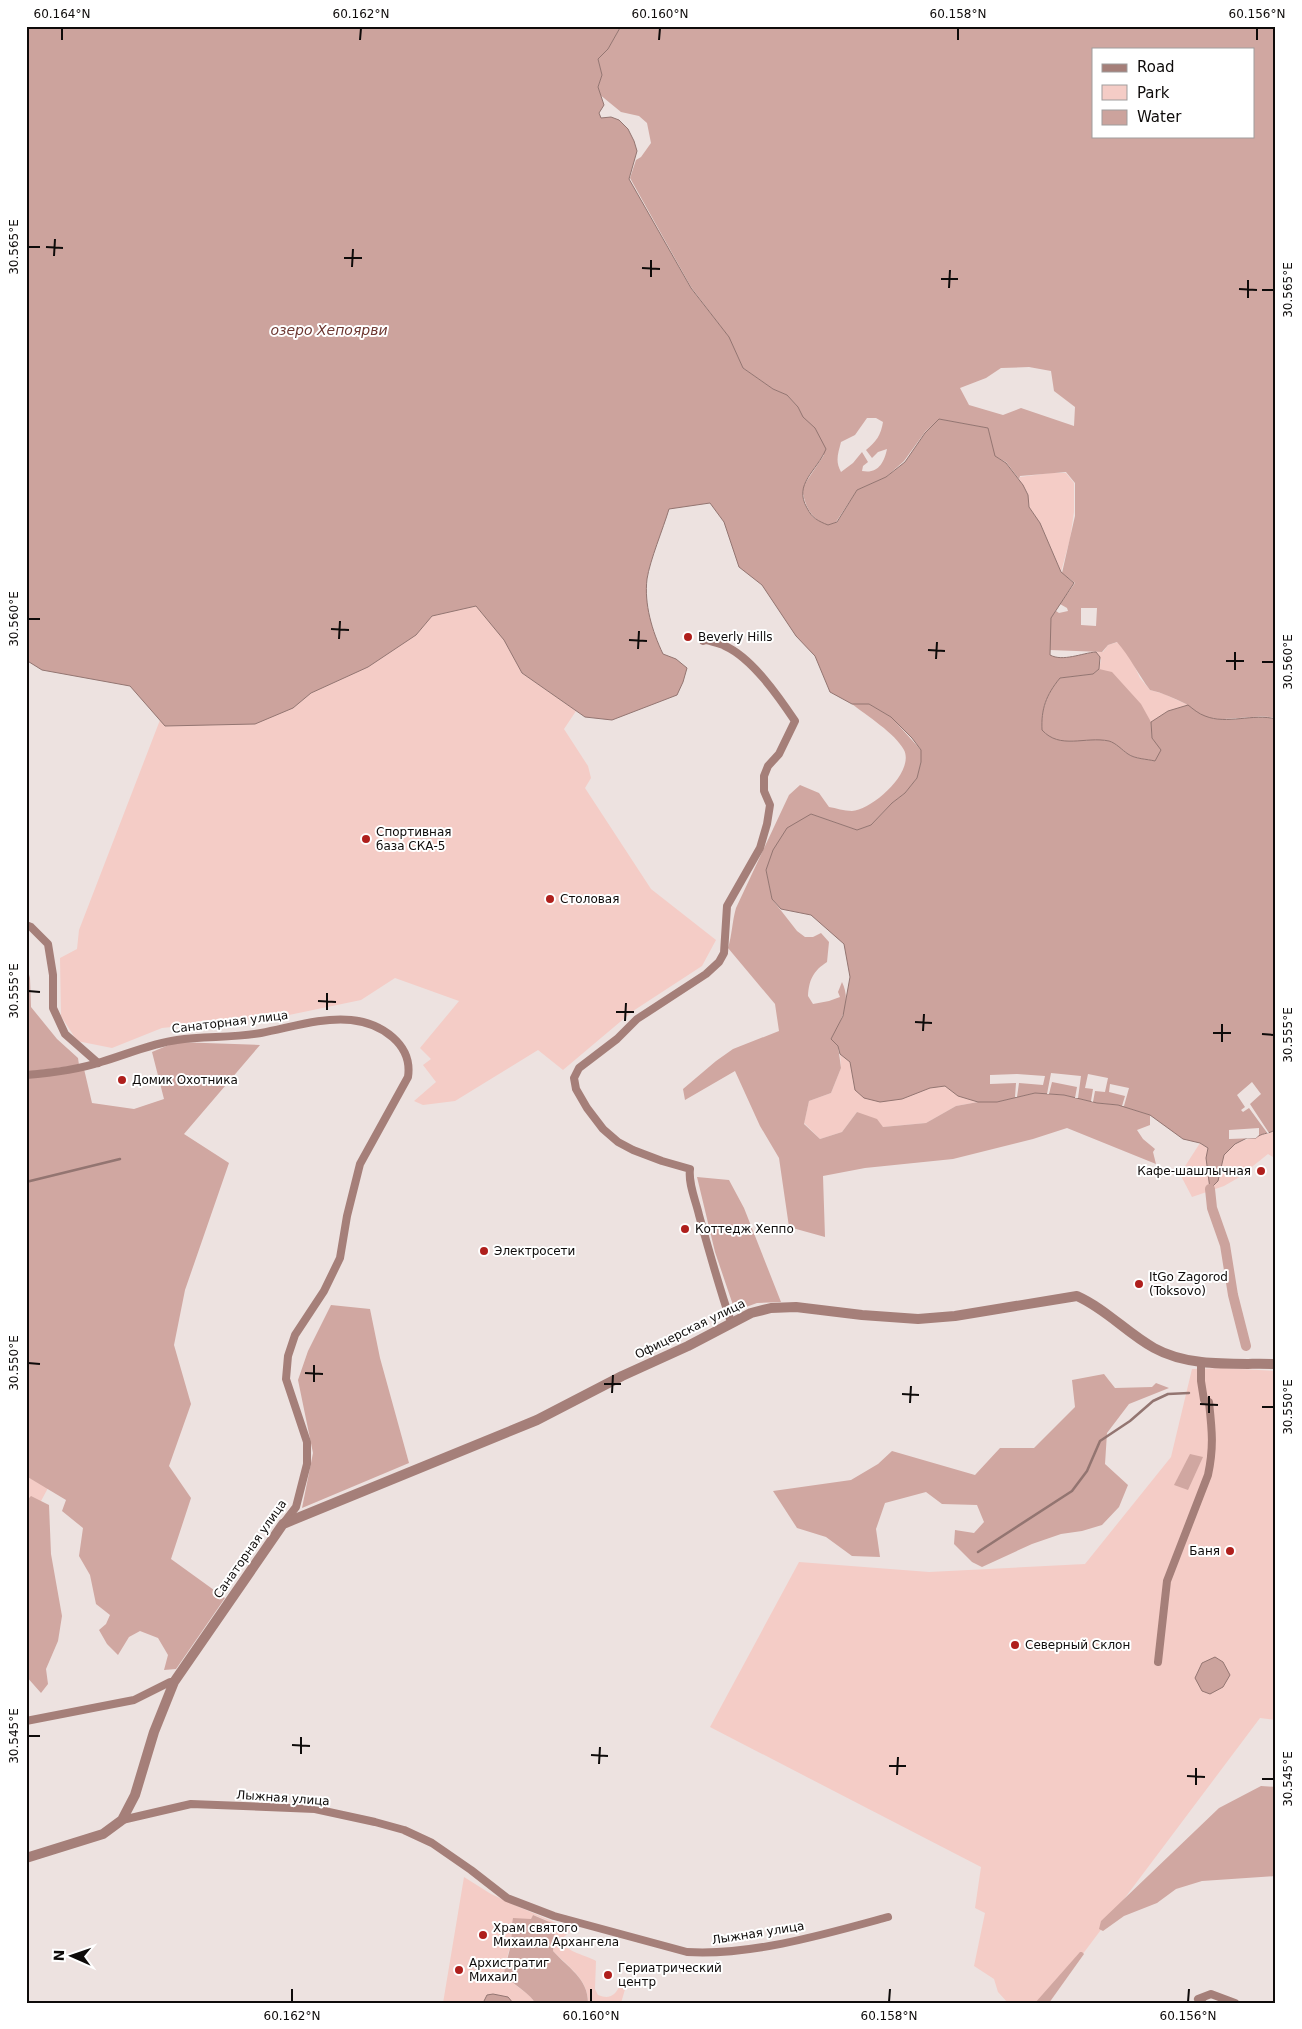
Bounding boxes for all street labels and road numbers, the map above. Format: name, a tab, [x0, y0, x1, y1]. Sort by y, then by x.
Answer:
street label: Санаторная улица	[171, 1008, 289, 1036]
street label: Офицерская улица	[633, 1296, 747, 1362]
street label: Санаторная улица	[211, 1497, 289, 1601]
street label: Лыжная улица	[236, 1788, 330, 1808]
street label: Лыжная улица	[711, 1919, 805, 1947]

